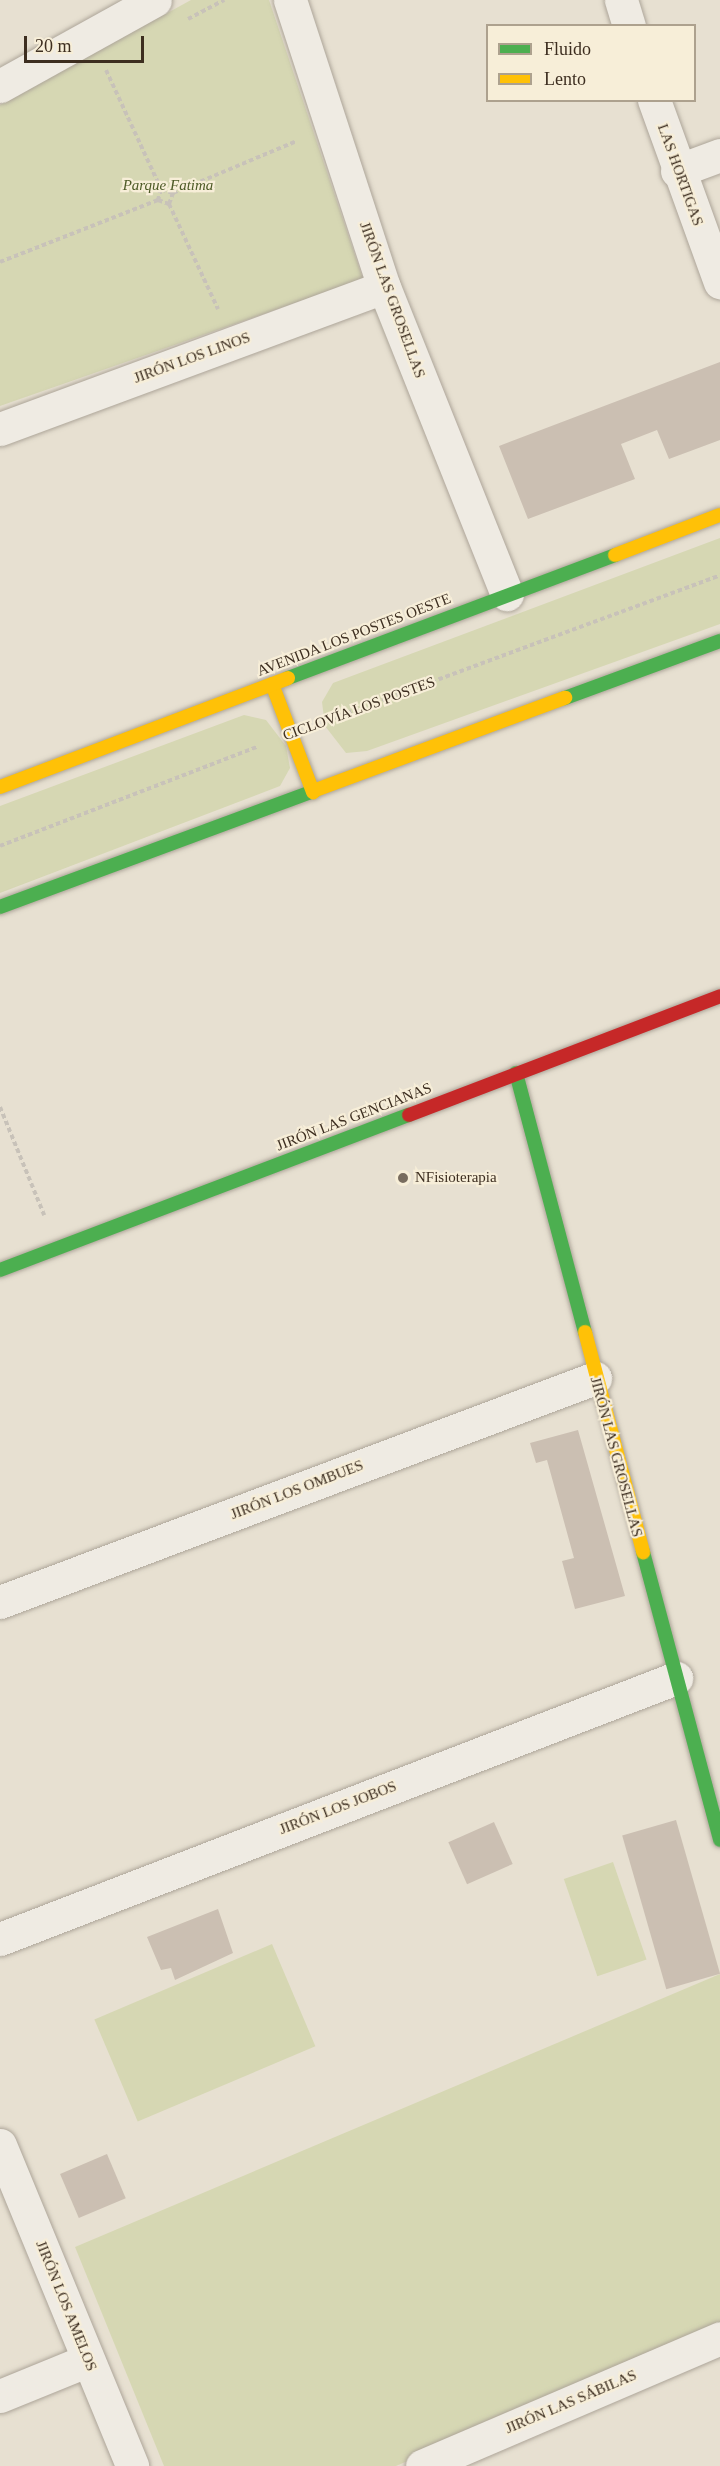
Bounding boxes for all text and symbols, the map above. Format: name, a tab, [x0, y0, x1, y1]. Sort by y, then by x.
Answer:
scale bar	[27, 24, 147, 62]
legend	[486, 24, 696, 102]
text: 20 m	[35, 36, 72, 56]
text: Fluido	[544, 39, 591, 59]
text: Lento	[544, 69, 586, 89]
street label: LAS HORTIGAS	[653, 122, 707, 228]
park label: Parque Fatima	[123, 177, 213, 195]
street label: JIRÓN LAS GROSELLAS	[355, 219, 429, 381]
street label: JIRÓN LOS LINOS	[131, 329, 253, 387]
street label: AVENIDA LOS POSTES OESTE	[254, 590, 454, 680]
street label: CICLOVÍA LOS POSTES	[280, 673, 438, 745]
street label: JIRÓN LAS GENCIANAS	[274, 1079, 434, 1155]
place label: NFisioterapia	[415, 1169, 497, 1187]
marker: NFisioterapia	[396, 1171, 410, 1185]
street label: JIRÓN LAS GROSELLAS	[586, 1375, 646, 1539]
street label: JIRÓN LOS OMBUES	[228, 1456, 366, 1524]
street label: JIRÓN LOS JOBOS	[277, 1777, 399, 1839]
street label: JIRÓN LOS AMELOS	[31, 2238, 101, 2374]
street label: JIRÓN LAS SÁBILAS	[503, 2366, 639, 2438]

